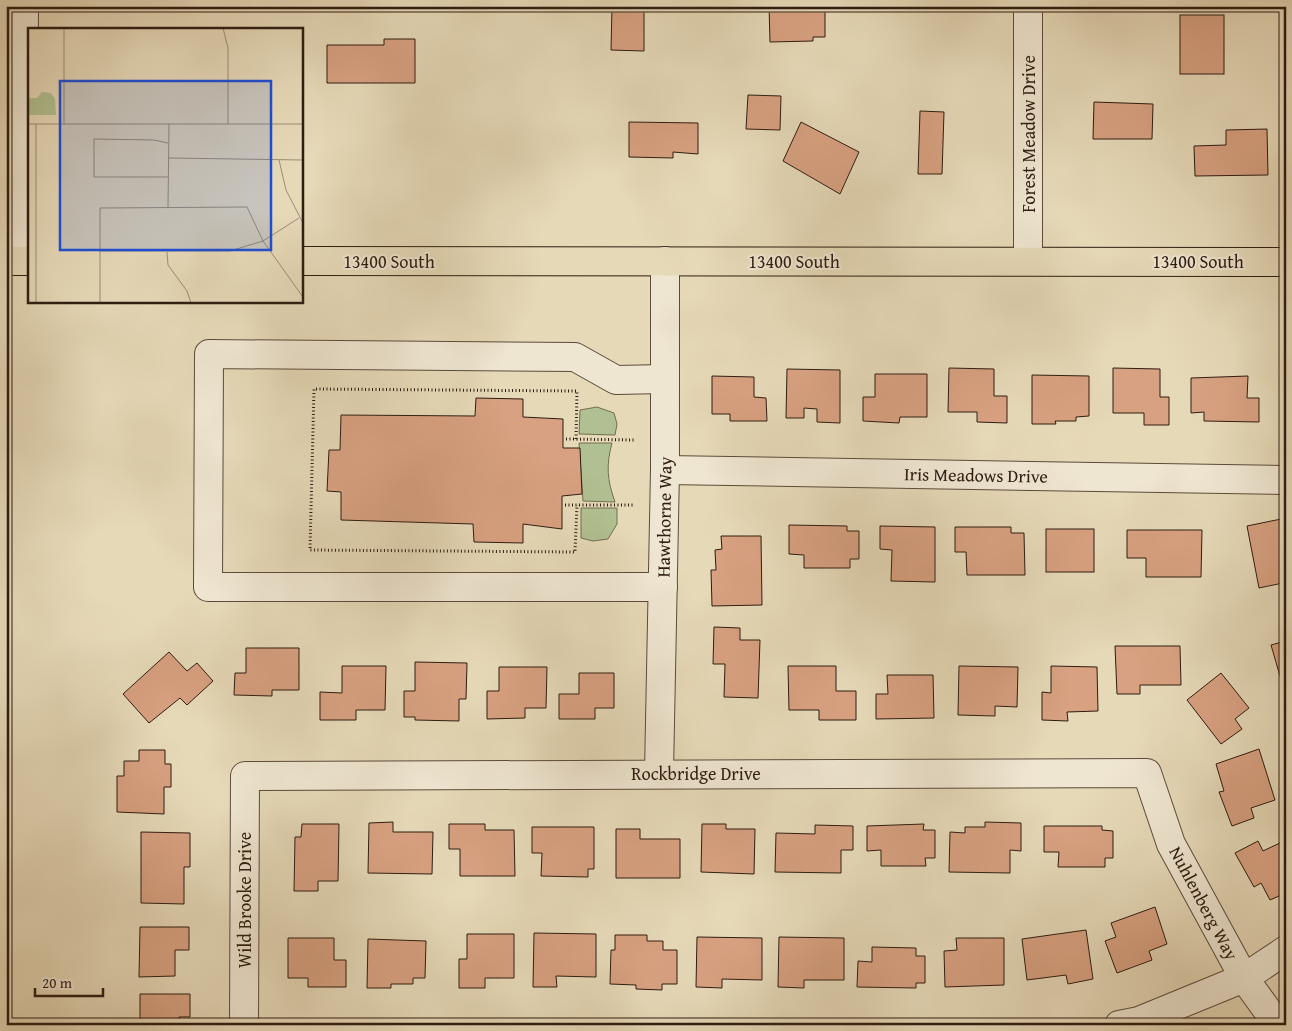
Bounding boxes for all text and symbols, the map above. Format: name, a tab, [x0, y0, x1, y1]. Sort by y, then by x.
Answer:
inset map	[28, 28, 302, 302]
street label: Forest Meadow Drive	[1015, 55, 1042, 213]
street label: 13400 South	[343, 248, 435, 275]
street label: 13400 South	[748, 248, 840, 275]
street label: 13400 South	[1152, 248, 1244, 275]
street label: Hawthorne Way	[649, 456, 679, 578]
street label: Iris Meadows Drive	[904, 460, 1048, 490]
street label: Rockbridge Drive	[631, 760, 761, 787]
street label: Wild Brooke Drive	[231, 832, 258, 968]
street label: Nuhlenberg Way	[1163, 841, 1245, 965]
scale bar	[35, 966, 102, 998]
text: 20 m	[42, 972, 73, 993]

